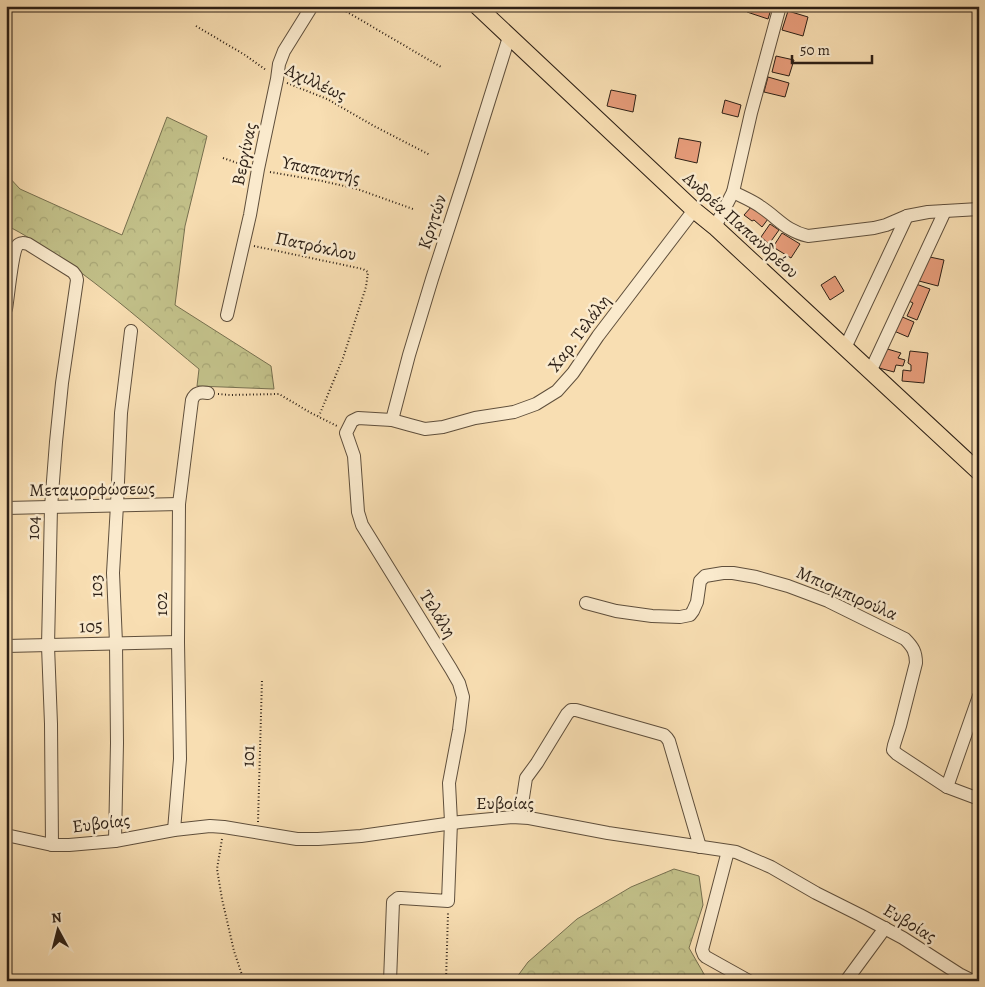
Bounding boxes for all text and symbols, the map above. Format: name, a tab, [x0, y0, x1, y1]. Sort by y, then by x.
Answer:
scale bar	[792, 32, 872, 64]
text: 50 m	[800, 40, 830, 60]
street label: Αχιλλέως	[281, 57, 350, 107]
street label: Βεργίνας	[226, 120, 262, 188]
street label: Υπαπαντής	[279, 150, 362, 190]
street label: Ανδρέα Παπανδρέου	[677, 166, 804, 284]
street label: Κρητών	[412, 192, 452, 252]
street label: Πατρόκλου	[273, 226, 359, 266]
street label: Χαρ. Τελάλη	[542, 289, 616, 377]
street label: Μεταμορφώσεως	[29, 476, 155, 502]
street label: 104	[21, 516, 45, 540]
street label: Μπισμπιρούλα	[793, 560, 902, 626]
street label: 103	[84, 574, 108, 598]
street label: Τελάλη	[414, 585, 462, 643]
street label: 102	[149, 591, 173, 616]
street label: 105	[79, 613, 103, 639]
street label: 101	[236, 745, 260, 767]
street label: Ευβοίας	[476, 791, 534, 815]
street label: Ευβοίας	[71, 808, 131, 838]
street label: Ευβοίας	[879, 898, 941, 948]
north arrow	[32, 904, 82, 954]
text: N	[50, 908, 63, 928]

